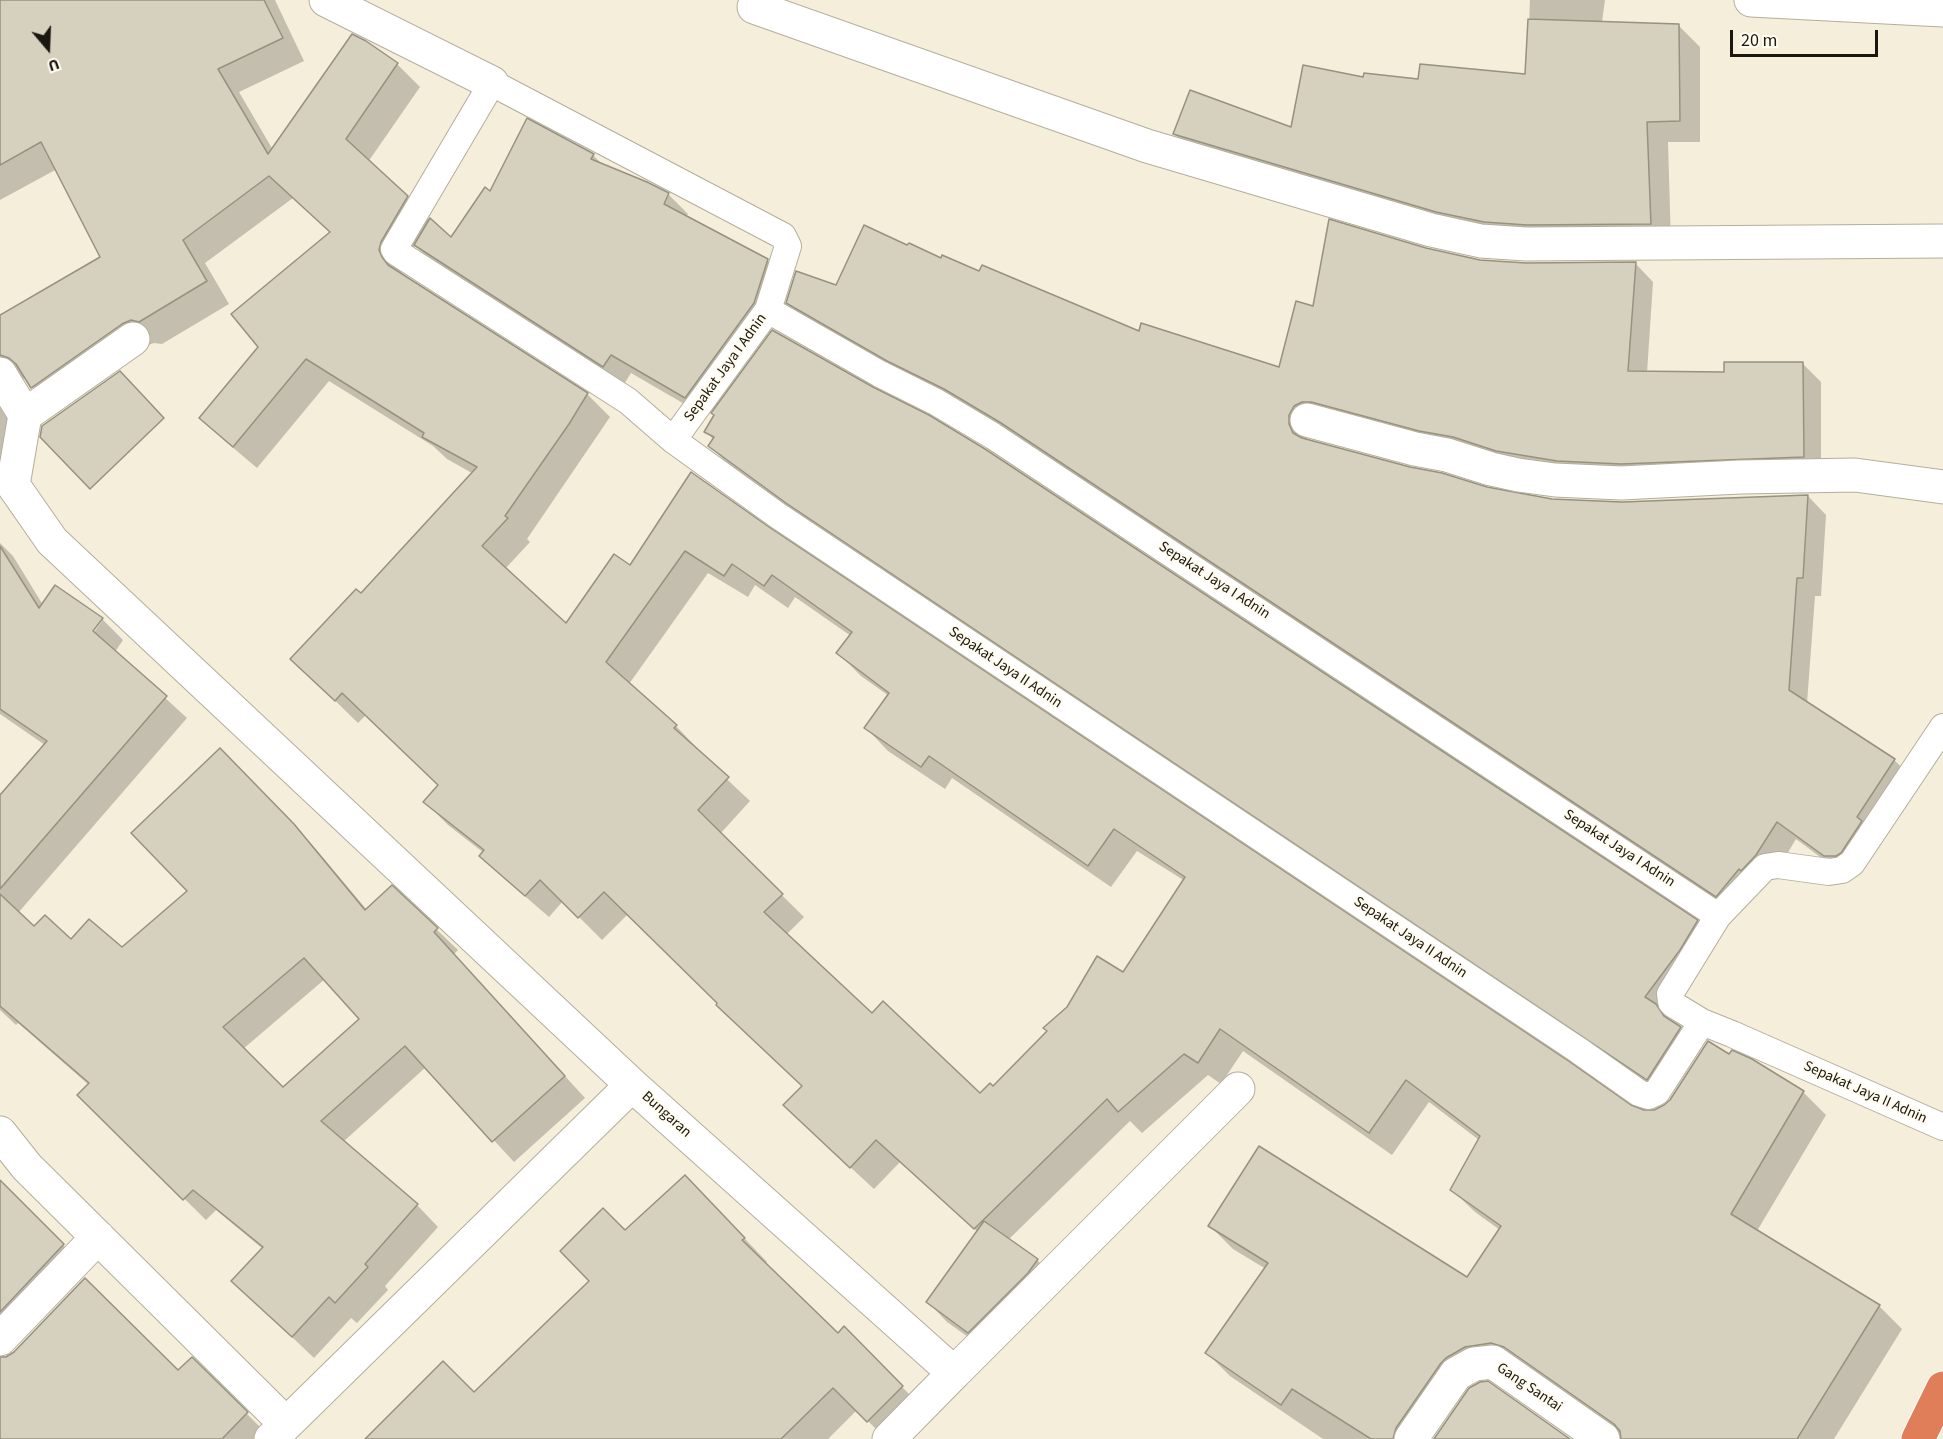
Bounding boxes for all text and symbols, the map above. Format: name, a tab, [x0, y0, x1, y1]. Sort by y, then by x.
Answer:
north arrow	[18, 18, 78, 78]
scale bar	[1733, 18, 1882, 56]
text: 20 m	[1741, 28, 1777, 53]
text: U	[45, 53, 62, 77]
street label: Sepakat Jaya I Adnin	[681, 310, 771, 426]
street label: Sepakat Jaya I Adnin	[1155, 538, 1273, 624]
street label: Sepakat Jaya II Adnin	[945, 623, 1065, 713]
street label: Sepakat Jaya I Adnin	[1560, 806, 1678, 892]
street label: Sepakat Jaya II Adnin	[1350, 893, 1470, 983]
street label: Sepakat Jaya II Adnin	[1800, 1058, 1930, 1128]
street label: Bungaran	[637, 1088, 695, 1142]
street label: Gang Santai	[1493, 1359, 1565, 1417]

